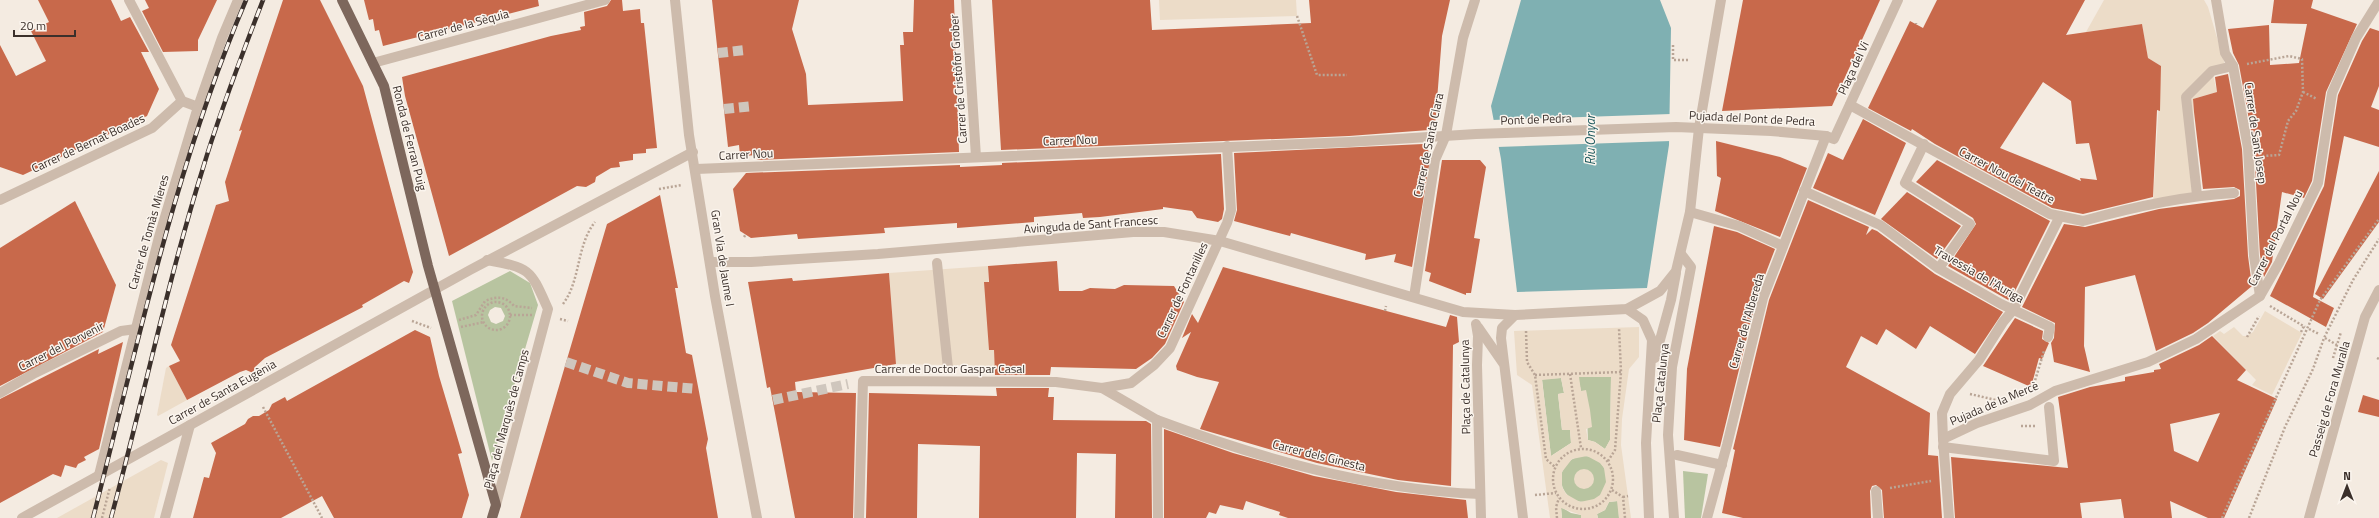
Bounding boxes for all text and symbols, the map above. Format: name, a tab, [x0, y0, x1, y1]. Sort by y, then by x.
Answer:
street label: Carrer de la Sèquia	[415, 4, 511, 46]
scale bar	[14, 12, 75, 38]
street label: Carrer de Cristòfor Grober	[944, 14, 972, 144]
text: 20 m	[20, 16, 46, 35]
street label: Plaça del Vi	[1832, 38, 1874, 98]
street label: Carrer de Sant Josep	[2239, 81, 2273, 185]
street label: Ronda de Ferran Puig	[388, 83, 432, 193]
street label: Carrer de Santa Clara	[1408, 91, 1448, 199]
street label: Pujada del Pont de Pedra	[1688, 105, 1816, 131]
street label: Carrer de Bernat Boades	[28, 108, 148, 178]
street label: Pont de Pedra	[1500, 108, 1572, 130]
water label: Riu Onyar	[1580, 113, 1600, 165]
street label: Carrer Nou	[1043, 130, 1097, 150]
street label: Carrer Nou del Teatre	[1956, 142, 2058, 208]
street label: Carrer Nou	[718, 143, 774, 165]
street label: Carrer de Tomàs Mieres	[122, 172, 174, 292]
street label: Carrer del Portal Nou	[2243, 187, 2307, 289]
street label: Gran Via de Jaume I	[706, 208, 740, 308]
street label: Avinguda de Sant Francesc	[1023, 210, 1159, 238]
street label: Carrer de Fontanilles	[1151, 239, 1213, 341]
street label: Travessia de l'Auriga	[1930, 240, 2028, 308]
street label: Carrer de l'Albereda	[1723, 271, 1769, 371]
street label: Carrer del Porvenir	[15, 316, 107, 376]
street label: Plaça de Catalunya	[1455, 339, 1475, 435]
street label: Passeig de Fora Muralla	[2303, 339, 2355, 459]
street label: Plaça Catalunya	[1646, 342, 1674, 424]
street label: Plaça del Marquès de Camps	[478, 347, 534, 491]
street label: Carrer de Santa Eugènia	[165, 354, 279, 430]
street label: Carrer de Doctor Gaspar Casal	[875, 359, 1025, 378]
street label: Pujada de la Mercè	[1947, 376, 2041, 430]
street label: Carrer dels Ginesta	[1270, 434, 1368, 476]
north arrow	[2327, 466, 2367, 506]
text: N	[2343, 468, 2351, 484]

